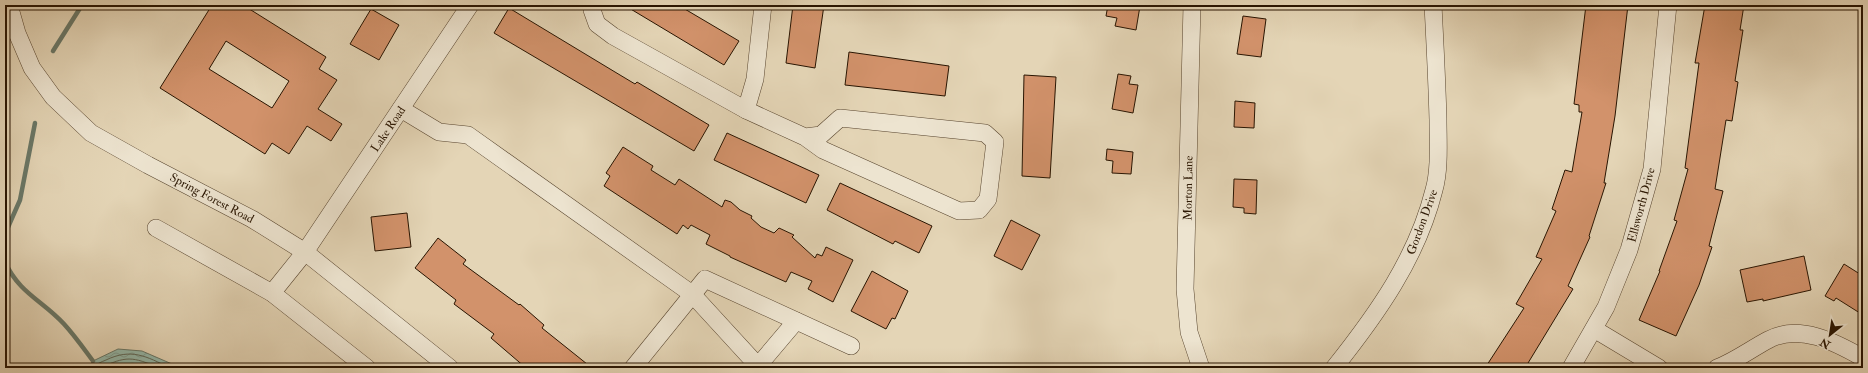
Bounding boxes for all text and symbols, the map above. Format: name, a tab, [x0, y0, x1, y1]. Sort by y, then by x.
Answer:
street label: Lake Road	[368, 104, 409, 155]
street label: Morton Lane	[1180, 155, 1197, 221]
street label: Ellsworth Drive	[1624, 166, 1659, 244]
street label: Spring Forest Road	[167, 170, 256, 227]
street label: Gordon Drive	[1404, 188, 1441, 257]
north arrow	[1810, 315, 1850, 355]
text: N	[1817, 335, 1834, 352]

